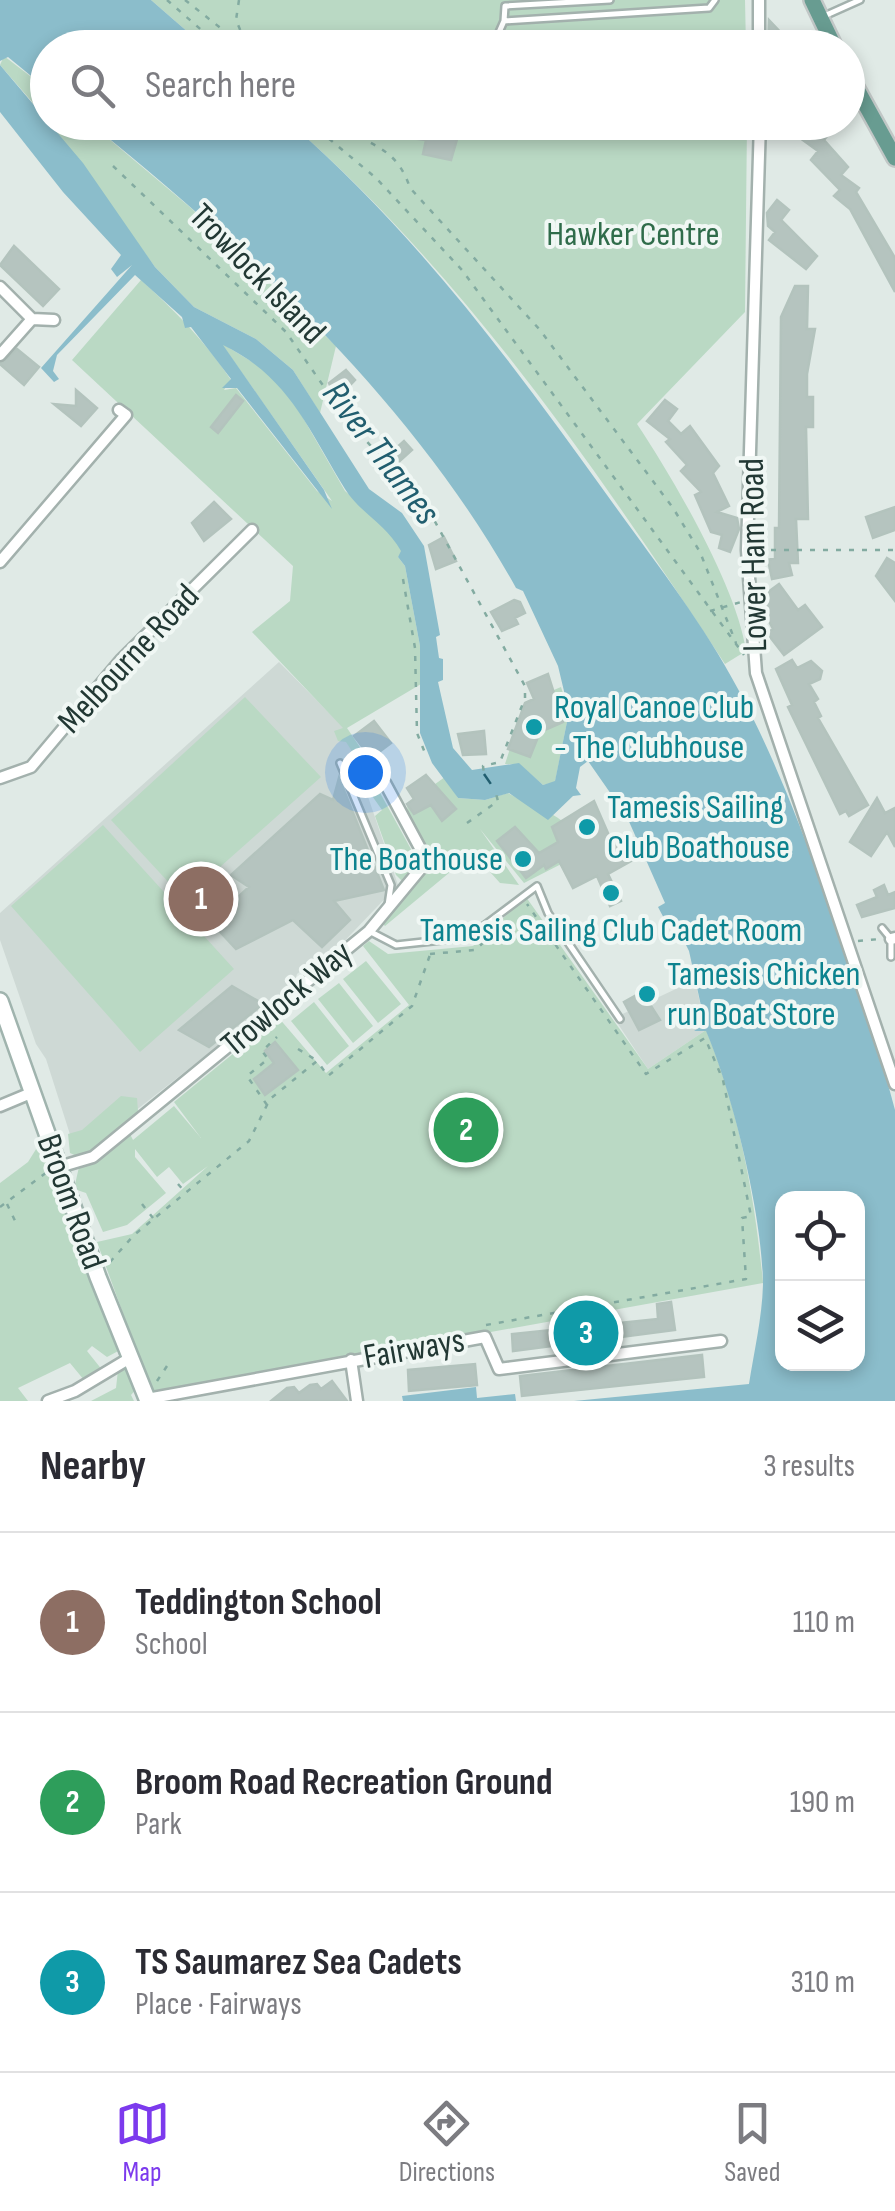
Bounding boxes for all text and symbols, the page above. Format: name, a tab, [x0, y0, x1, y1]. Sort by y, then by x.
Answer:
search box	[30, 30, 865, 140]
icon: search	[65, 58, 120, 113]
text: Search here	[145, 63, 296, 108]
street label: Trowlock Island	[180, 195, 334, 353]
park label: Hawker Centre	[546, 213, 720, 256]
water label: River Thames	[313, 372, 450, 534]
street label: Lower Ham Road	[731, 458, 777, 652]
street label: Melbourne Road	[49, 576, 209, 742]
place label: Royal Canoe Club - The Clubhouse	[554, 686, 754, 769]
marker: Royal Canoe Club - The Clubhouse	[523, 716, 545, 738]
your location	[340, 747, 391, 798]
place label: Tamesis Sailing Club Boathouse	[607, 786, 790, 869]
marker: Tamesis Sailing Club Boathouse	[576, 816, 598, 838]
place label: The Boathouse	[330, 838, 503, 881]
marker: The Boathouse	[512, 848, 534, 870]
pin: 1	[168, 862, 234, 936]
marker: Tamesis Sailing Club Cadet Room	[600, 882, 622, 904]
place label: Tamesis Sailing Club Cadet Room	[420, 909, 802, 952]
street label: Trowlock Way	[213, 932, 361, 1066]
place label: Tamesis Chicken run Boat Store	[667, 953, 860, 1036]
marker: Tamesis Chicken run Boat Store	[636, 983, 658, 1005]
pin: 2	[434, 1092, 498, 1168]
street label: Broom Road	[27, 1129, 115, 1275]
map controls	[775, 1191, 865, 1371]
button: locate	[775, 1191, 865, 1281]
button: layers	[775, 1281, 865, 1371]
pin: 3	[554, 1296, 618, 1370]
street label: Fairways	[360, 1319, 468, 1379]
text: Nearby	[40, 1441, 146, 1492]
text: 3 results	[763, 1447, 855, 1486]
text: Teddington School	[135, 1580, 382, 1625]
text: 1	[66, 1603, 79, 1642]
text: 110 m	[793, 1603, 855, 1642]
text: School	[135, 1625, 208, 1664]
text: Broom Road Recreation Ground	[135, 1760, 553, 1805]
text: 2	[65, 1783, 80, 1822]
text: 190 m	[790, 1783, 855, 1822]
text: Park	[135, 1805, 182, 1844]
text: TS Saumarez Sea Cadets	[135, 1940, 462, 1985]
text: 3	[65, 1963, 80, 2002]
text: 310 m	[790, 1963, 855, 2002]
text: Place · Fairways	[135, 1985, 302, 2024]
tab: Map	[115, 2096, 170, 2189]
tab: Directions	[399, 2096, 495, 2189]
tab: Saved	[724, 2096, 780, 2189]

